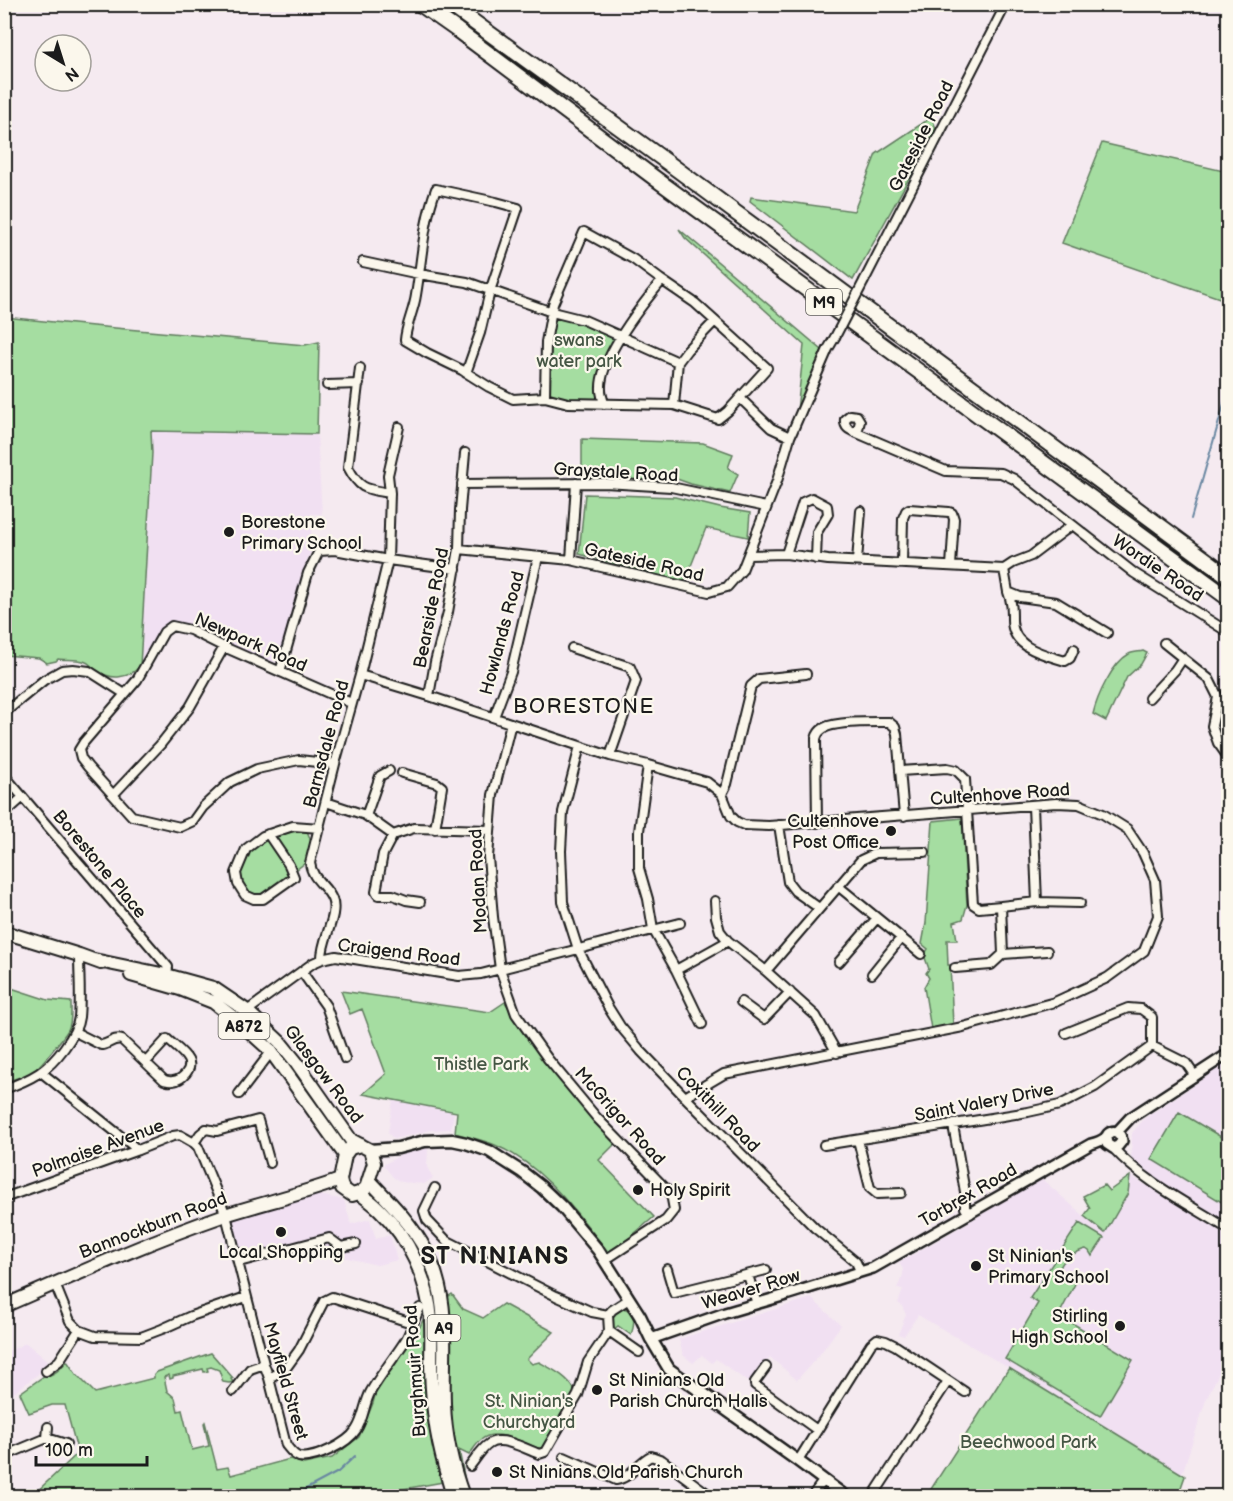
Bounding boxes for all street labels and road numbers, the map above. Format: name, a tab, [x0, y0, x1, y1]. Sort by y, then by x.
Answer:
street label: Gateside Road	[884, 77, 958, 195]
road number: M9	[806, 289, 842, 315]
street label: Graystale Road	[553, 459, 679, 486]
street label: Wordie Road	[1108, 530, 1207, 607]
street label: Gateside Road	[582, 539, 706, 586]
street label: Bearside Road	[410, 546, 453, 670]
street label: Howlands Road	[476, 569, 529, 697]
street label: Newpark Road	[191, 608, 310, 677]
street label: Barnsdale Road	[299, 678, 354, 810]
street label: Cultenhove Road	[929, 779, 1071, 810]
street label: Borestone Place	[48, 806, 151, 923]
street label: Modan Road	[465, 828, 492, 934]
street label: Craigend Road	[336, 935, 461, 970]
road number: A872	[218, 1013, 270, 1039]
street label: Glasgow Road	[280, 1021, 367, 1128]
street label: Coxithill Road	[671, 1062, 764, 1157]
street label: McGrigor Road	[570, 1063, 669, 1170]
street label: Saint Valery Drive	[913, 1079, 1056, 1126]
street label: Polmaise Avenue	[29, 1115, 167, 1182]
street label: Torbrex Road	[916, 1159, 1021, 1232]
street label: Bannockburn Road	[76, 1188, 230, 1263]
street label: Weaver Row	[699, 1265, 803, 1314]
street label: Burghmuir Road	[400, 1304, 431, 1438]
road number: A9	[428, 1315, 460, 1341]
street label: Mayfield Street	[259, 1320, 312, 1443]

